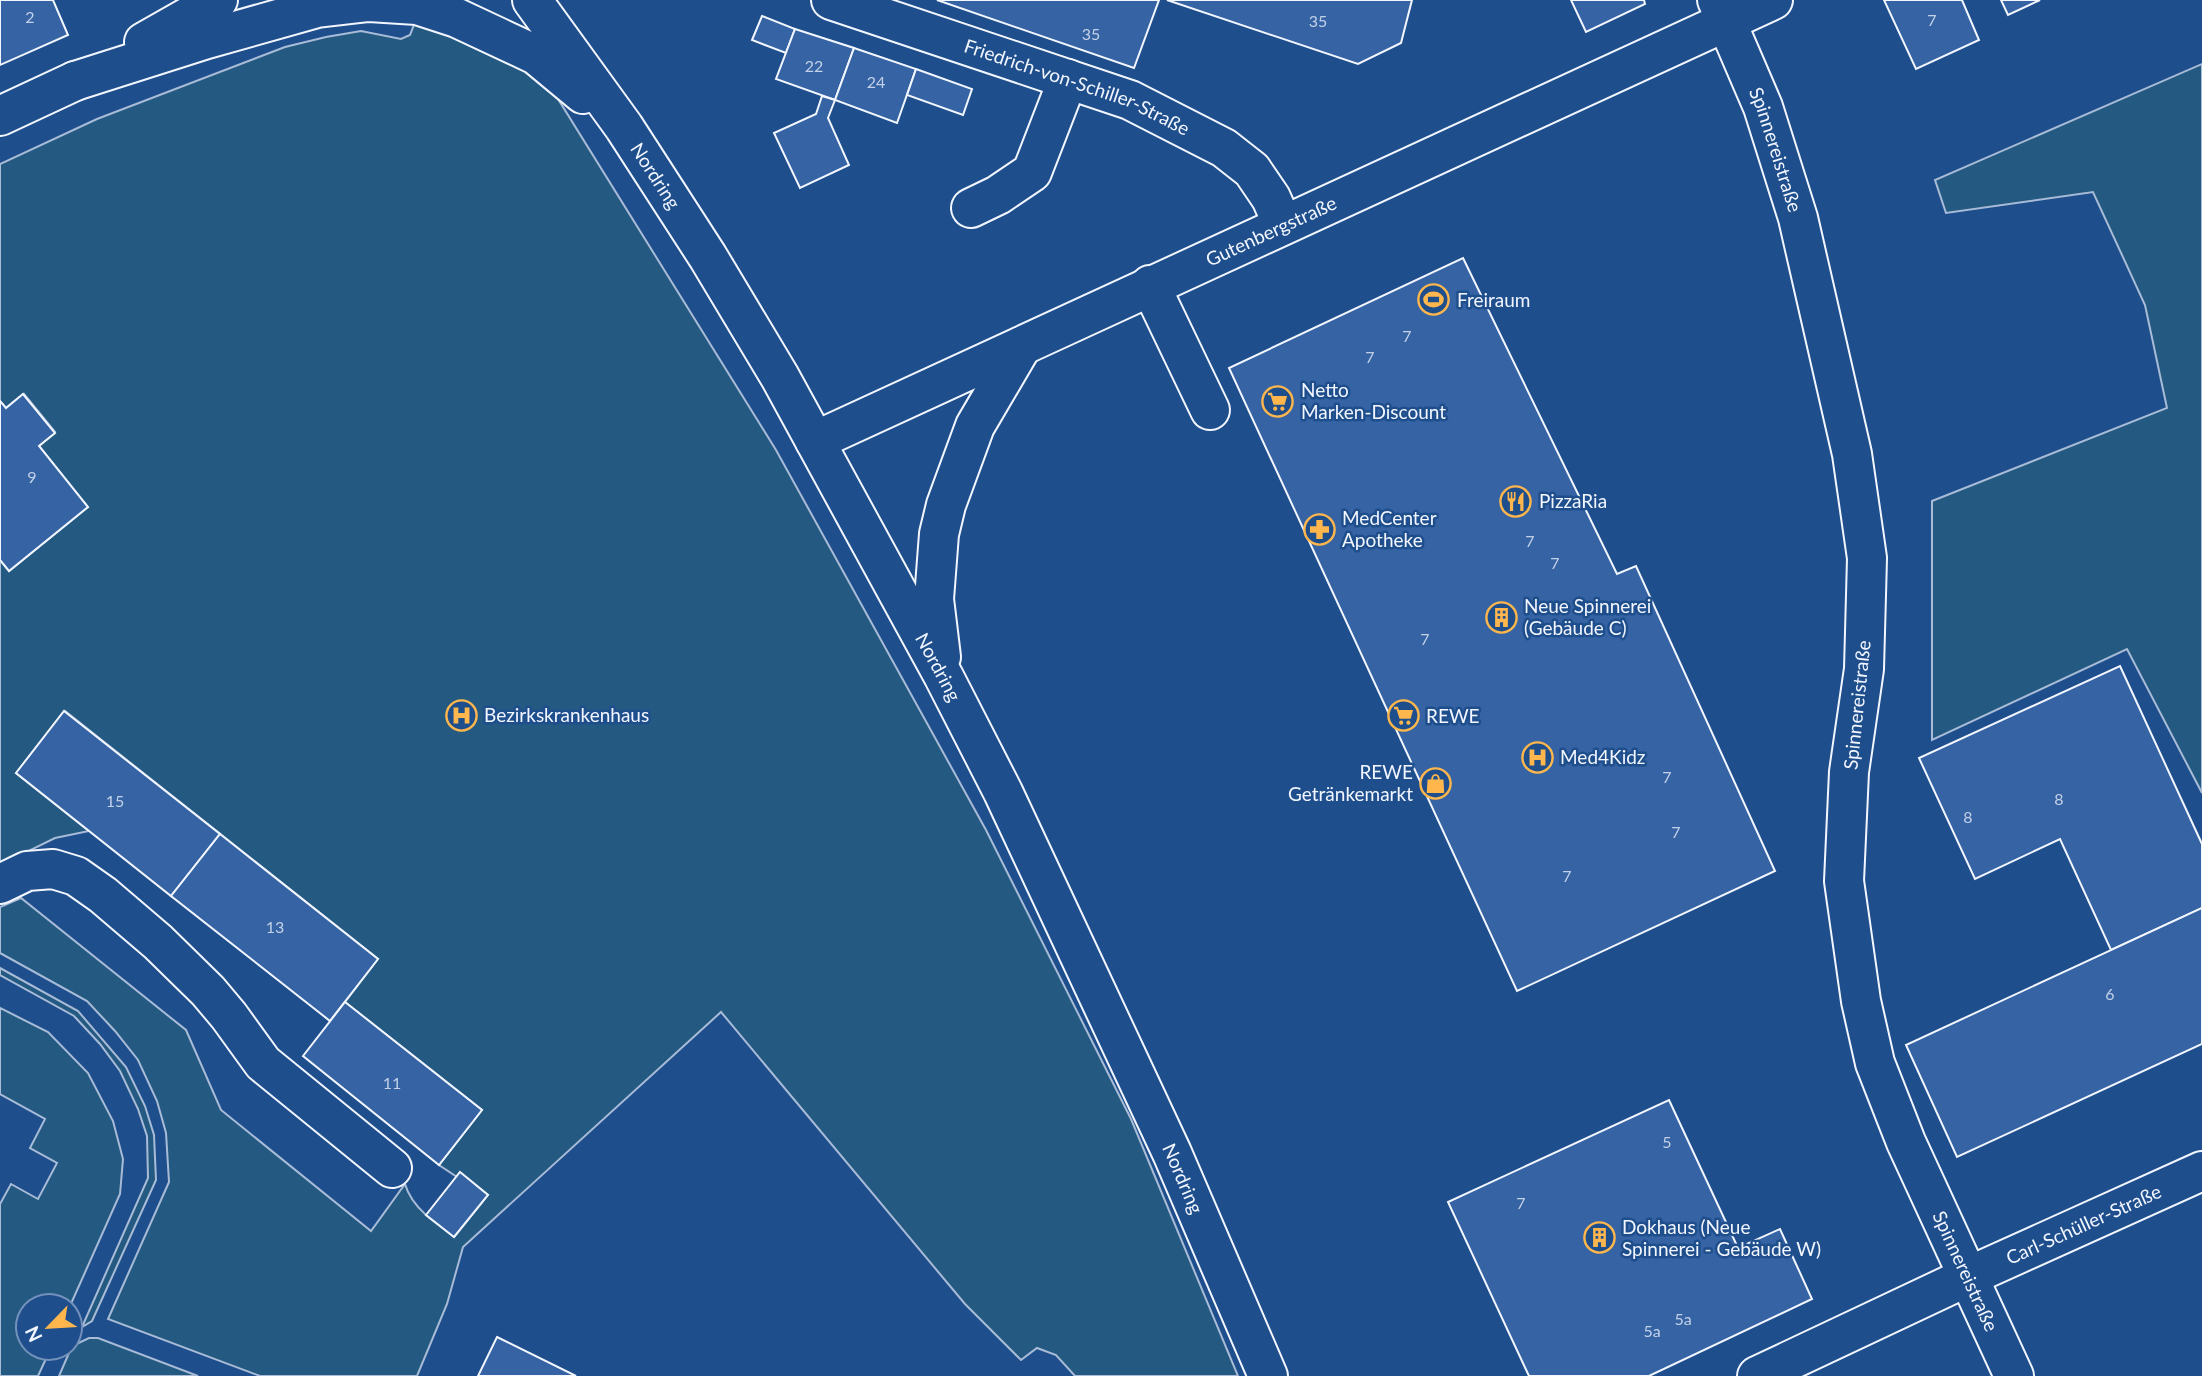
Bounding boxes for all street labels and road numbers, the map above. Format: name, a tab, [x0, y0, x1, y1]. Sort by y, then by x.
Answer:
street label: Friedrich-von-Schiller-Straße	[961, 33, 1194, 140]
street label: Spinnereistraße	[1745, 83, 1807, 215]
street label: Nordring	[626, 138, 686, 213]
street label: Gutenbergstraße	[1202, 191, 1340, 271]
street label: Nordring	[911, 629, 966, 705]
street label: Spinnereistraße	[1838, 639, 1875, 771]
street label: Nordring	[1158, 1139, 1209, 1217]
street label: Carl-Schüller-Straße	[2002, 1179, 2165, 1269]
street label: Spinnereistraße	[1928, 1207, 2004, 1335]

